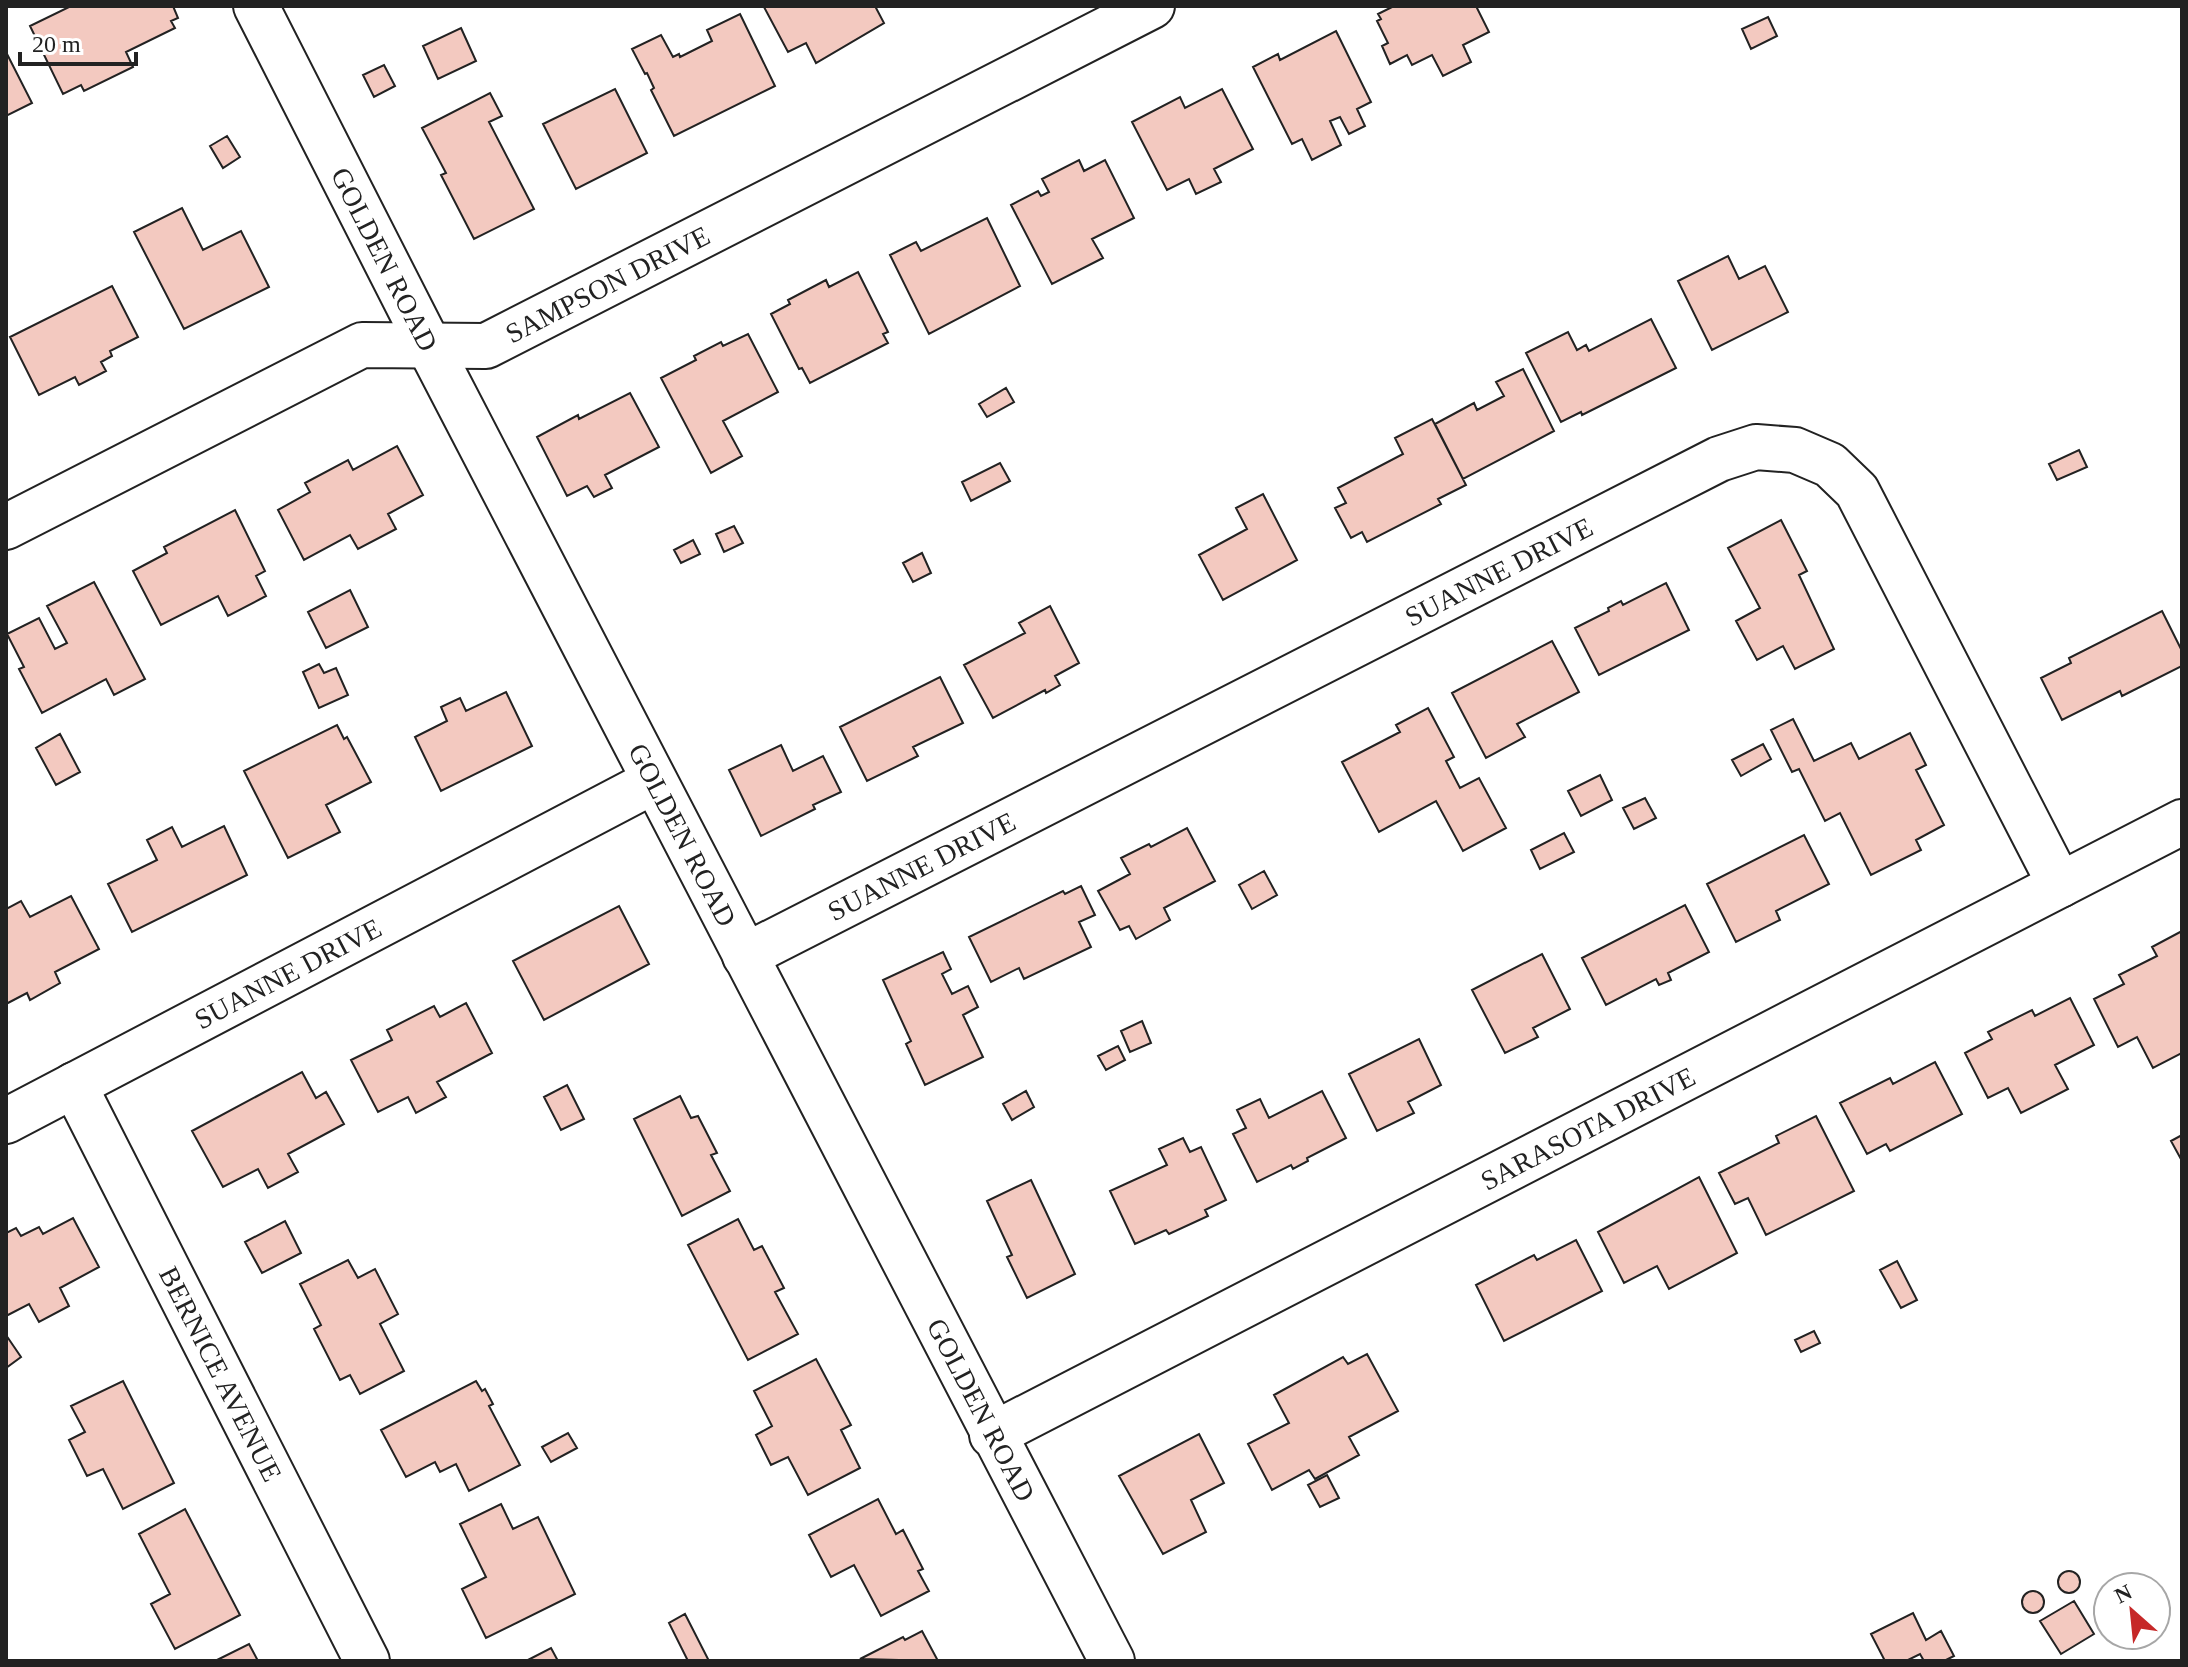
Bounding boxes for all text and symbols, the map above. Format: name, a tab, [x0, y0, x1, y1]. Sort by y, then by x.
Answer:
scale bar	[20, 16, 136, 66]
text: 20 m	[32, 31, 81, 57]
street label: GOLDEN ROAD	[325, 162, 444, 356]
street label: SAMPSON DRIVE	[500, 219, 714, 349]
street label: SUANNE DRIVE	[1400, 511, 1597, 632]
street label: GOLDEN ROAD	[623, 738, 743, 931]
street label: SUANNE DRIVE	[822, 805, 1020, 927]
street label: SUANNE DRIVE	[189, 912, 386, 1035]
street label: SARASOTA DRIVE	[1475, 1060, 1700, 1196]
street label: BERNICE AVENUE	[153, 1261, 288, 1486]
street label: GOLDEN ROAD	[921, 1313, 1042, 1506]
north arrow	[2092, 1571, 2172, 1651]
text: N	[2110, 1579, 2136, 1608]

